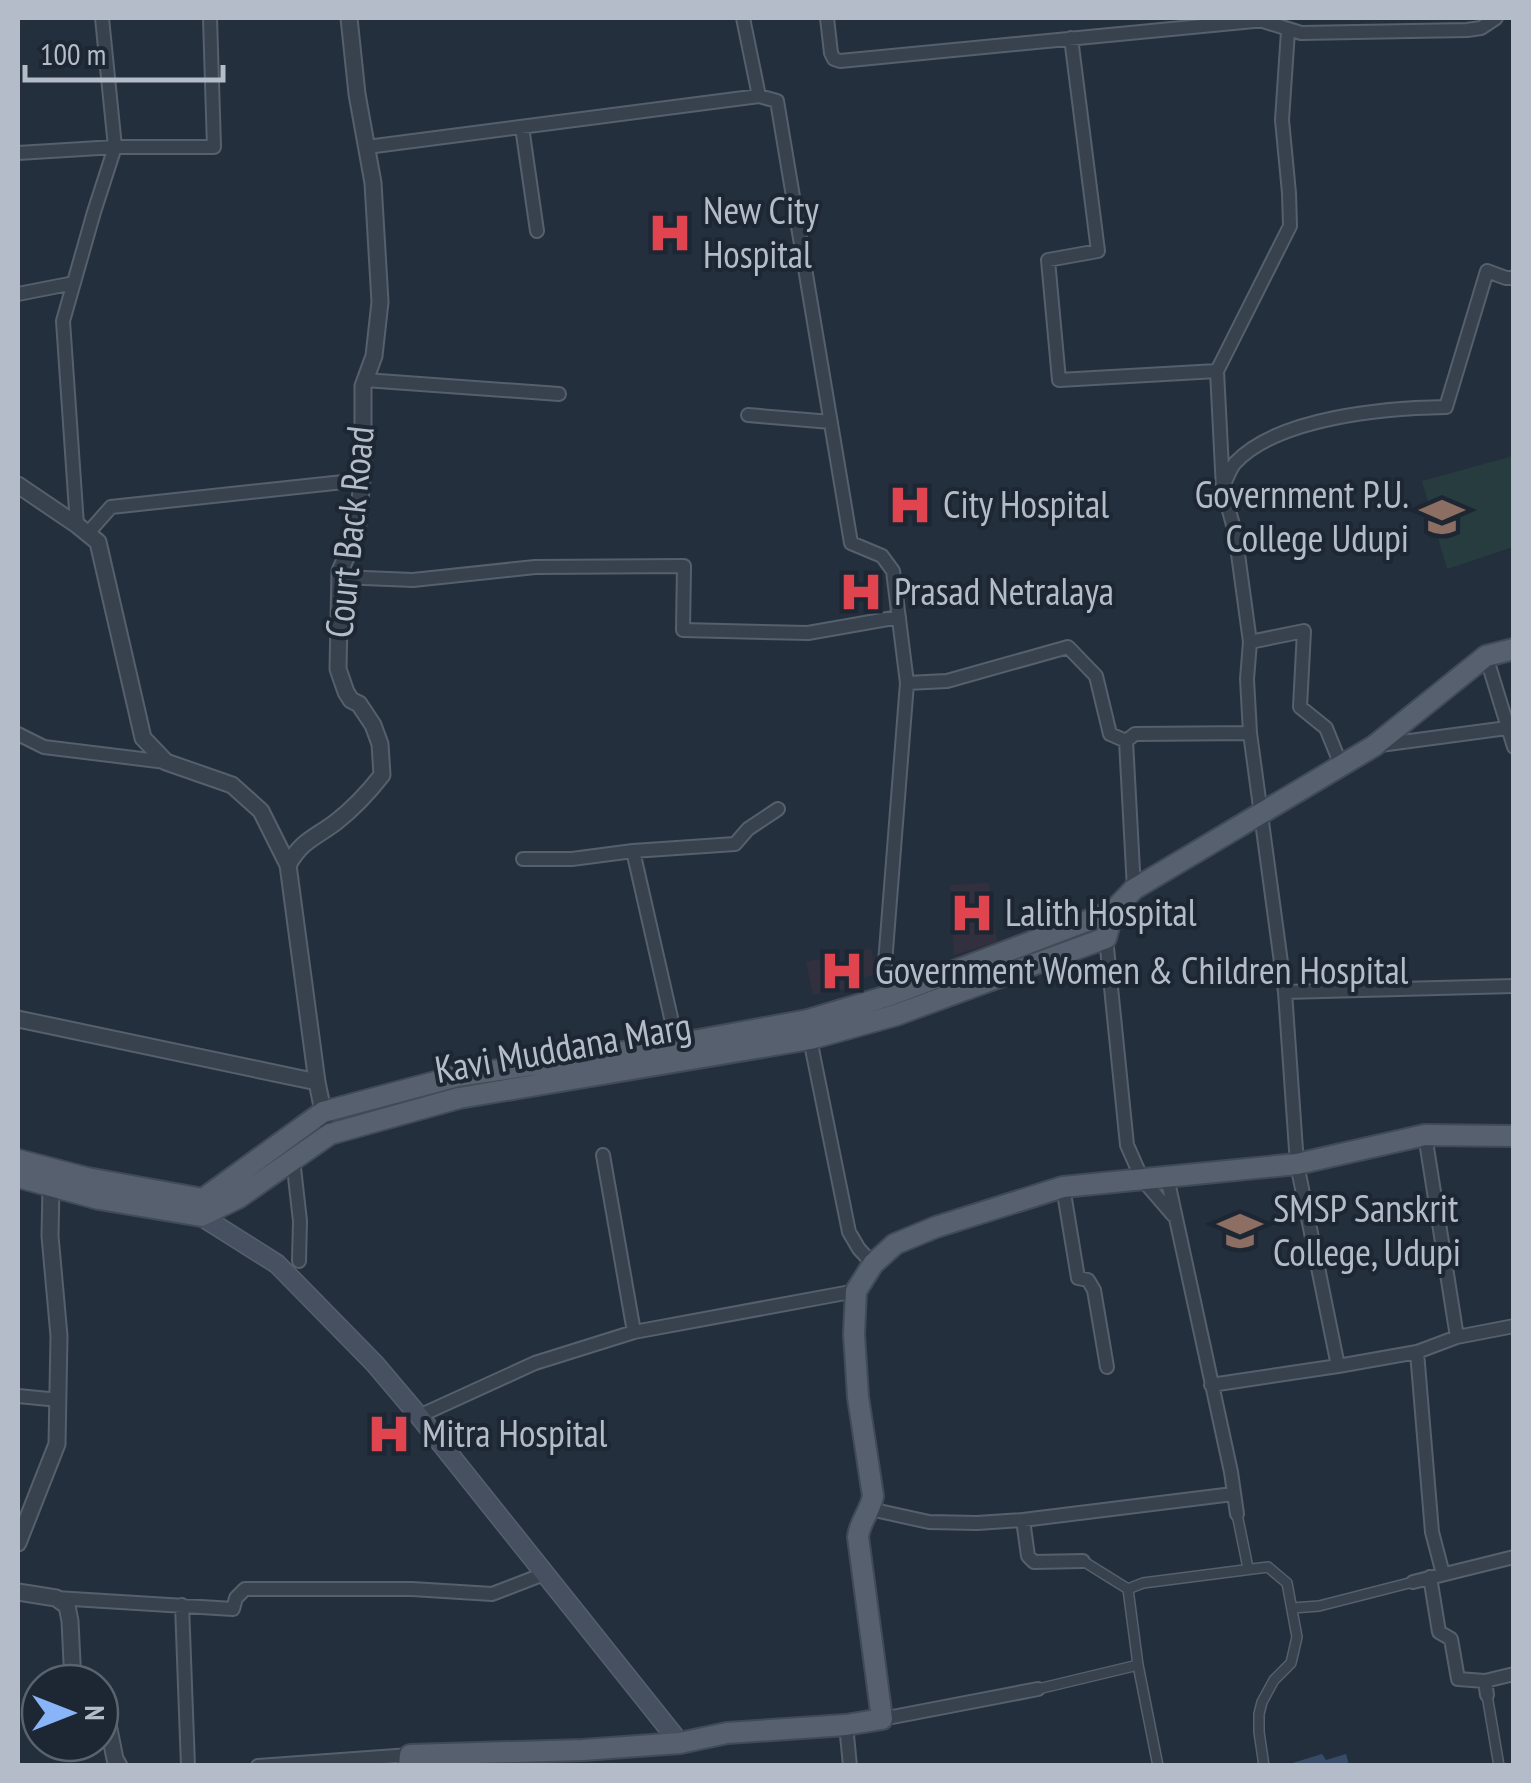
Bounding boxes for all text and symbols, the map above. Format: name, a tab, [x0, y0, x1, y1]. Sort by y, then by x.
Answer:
scale bar	[25, 20, 222, 82]
text: 100 m	[40, 34, 106, 73]
place label: New City Hospital	[703, 185, 819, 278]
hospital icon: New City Hospital	[646, 209, 694, 257]
street label: Court Back Road	[313, 424, 384, 640]
place label: Government P.U. College Udupi	[1195, 469, 1409, 562]
place label: City Hospital	[943, 479, 1109, 528]
hospital icon: City Hospital	[886, 481, 934, 529]
school or university icon: Government P.U. College Udupi	[1418, 493, 1466, 541]
place label: Prasad Netralaya	[894, 566, 1114, 615]
hospital icon: Prasad Netralaya	[837, 568, 885, 616]
place label: Lalith Hospital	[1005, 887, 1197, 936]
hospital icon: Lalith Hospital	[948, 889, 996, 937]
place label: Government Women & Children Hospital	[875, 945, 1409, 994]
hospital icon: Government Women & Children Hospital	[818, 947, 866, 995]
street label: Kavi Muddana Marg	[431, 1000, 695, 1093]
place label: SMSP Sanskrit College, Udupi	[1273, 1183, 1461, 1276]
school or university icon: SMSP Sanskrit College, Udupi	[1216, 1207, 1264, 1255]
place label: Mitra Hospital	[422, 1408, 608, 1457]
hospital icon: Mitra Hospital	[365, 1410, 413, 1458]
north arrow	[20, 1663, 120, 1763]
text: N	[77, 1705, 114, 1721]

